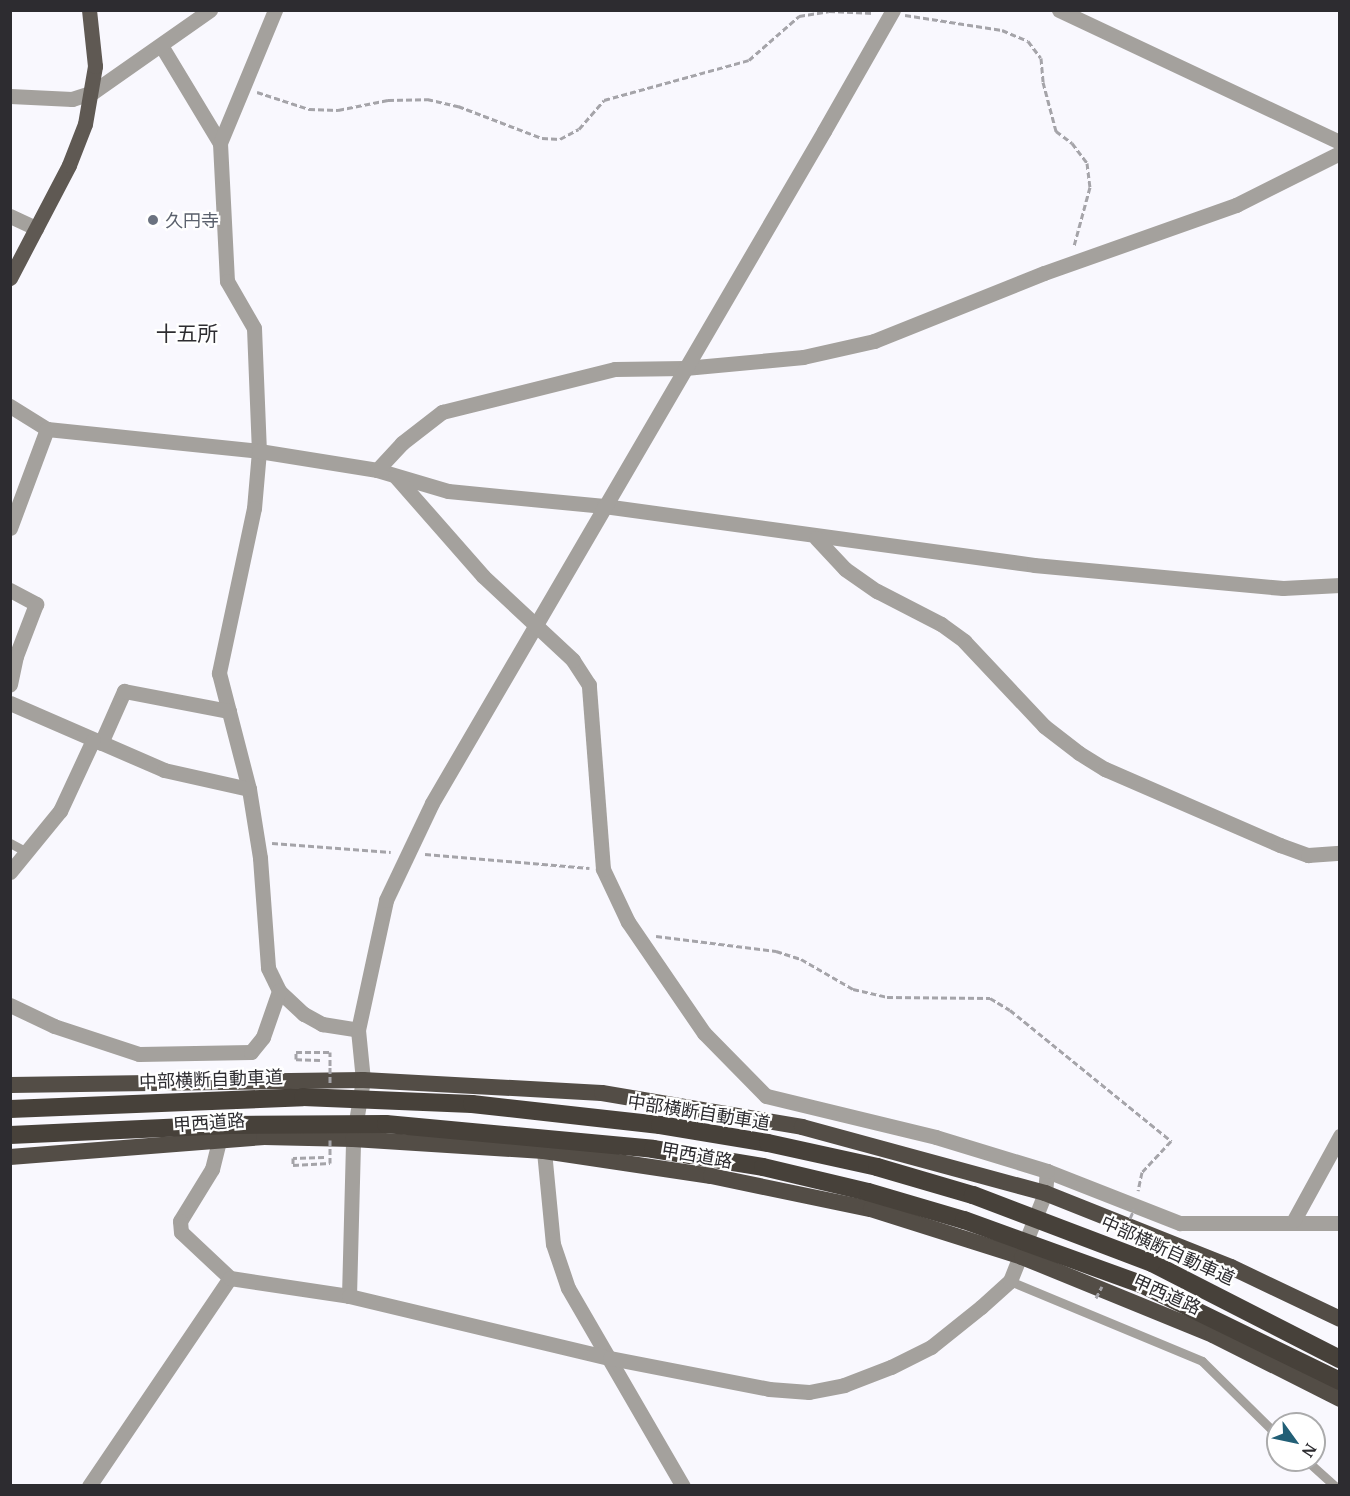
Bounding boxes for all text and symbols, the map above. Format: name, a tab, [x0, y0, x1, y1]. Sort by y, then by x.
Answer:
place label: 久円寺	[165, 209, 219, 231]
marker: 久円寺	[146, 213, 160, 227]
district label: 十五所	[156, 320, 218, 346]
street label: 中部横断自動車道	[139, 1066, 283, 1092]
street label: 中部横断自動車道	[626, 1090, 772, 1134]
street label: 甲西道路	[172, 1109, 246, 1135]
street label: 甲西道路	[660, 1138, 734, 1172]
street label: 中部横断自動車道	[1098, 1211, 1238, 1289]
street label: 甲西道路	[1130, 1269, 1204, 1319]
north arrow	[1266, 1412, 1326, 1472]
text: N	[1297, 1440, 1322, 1462]

